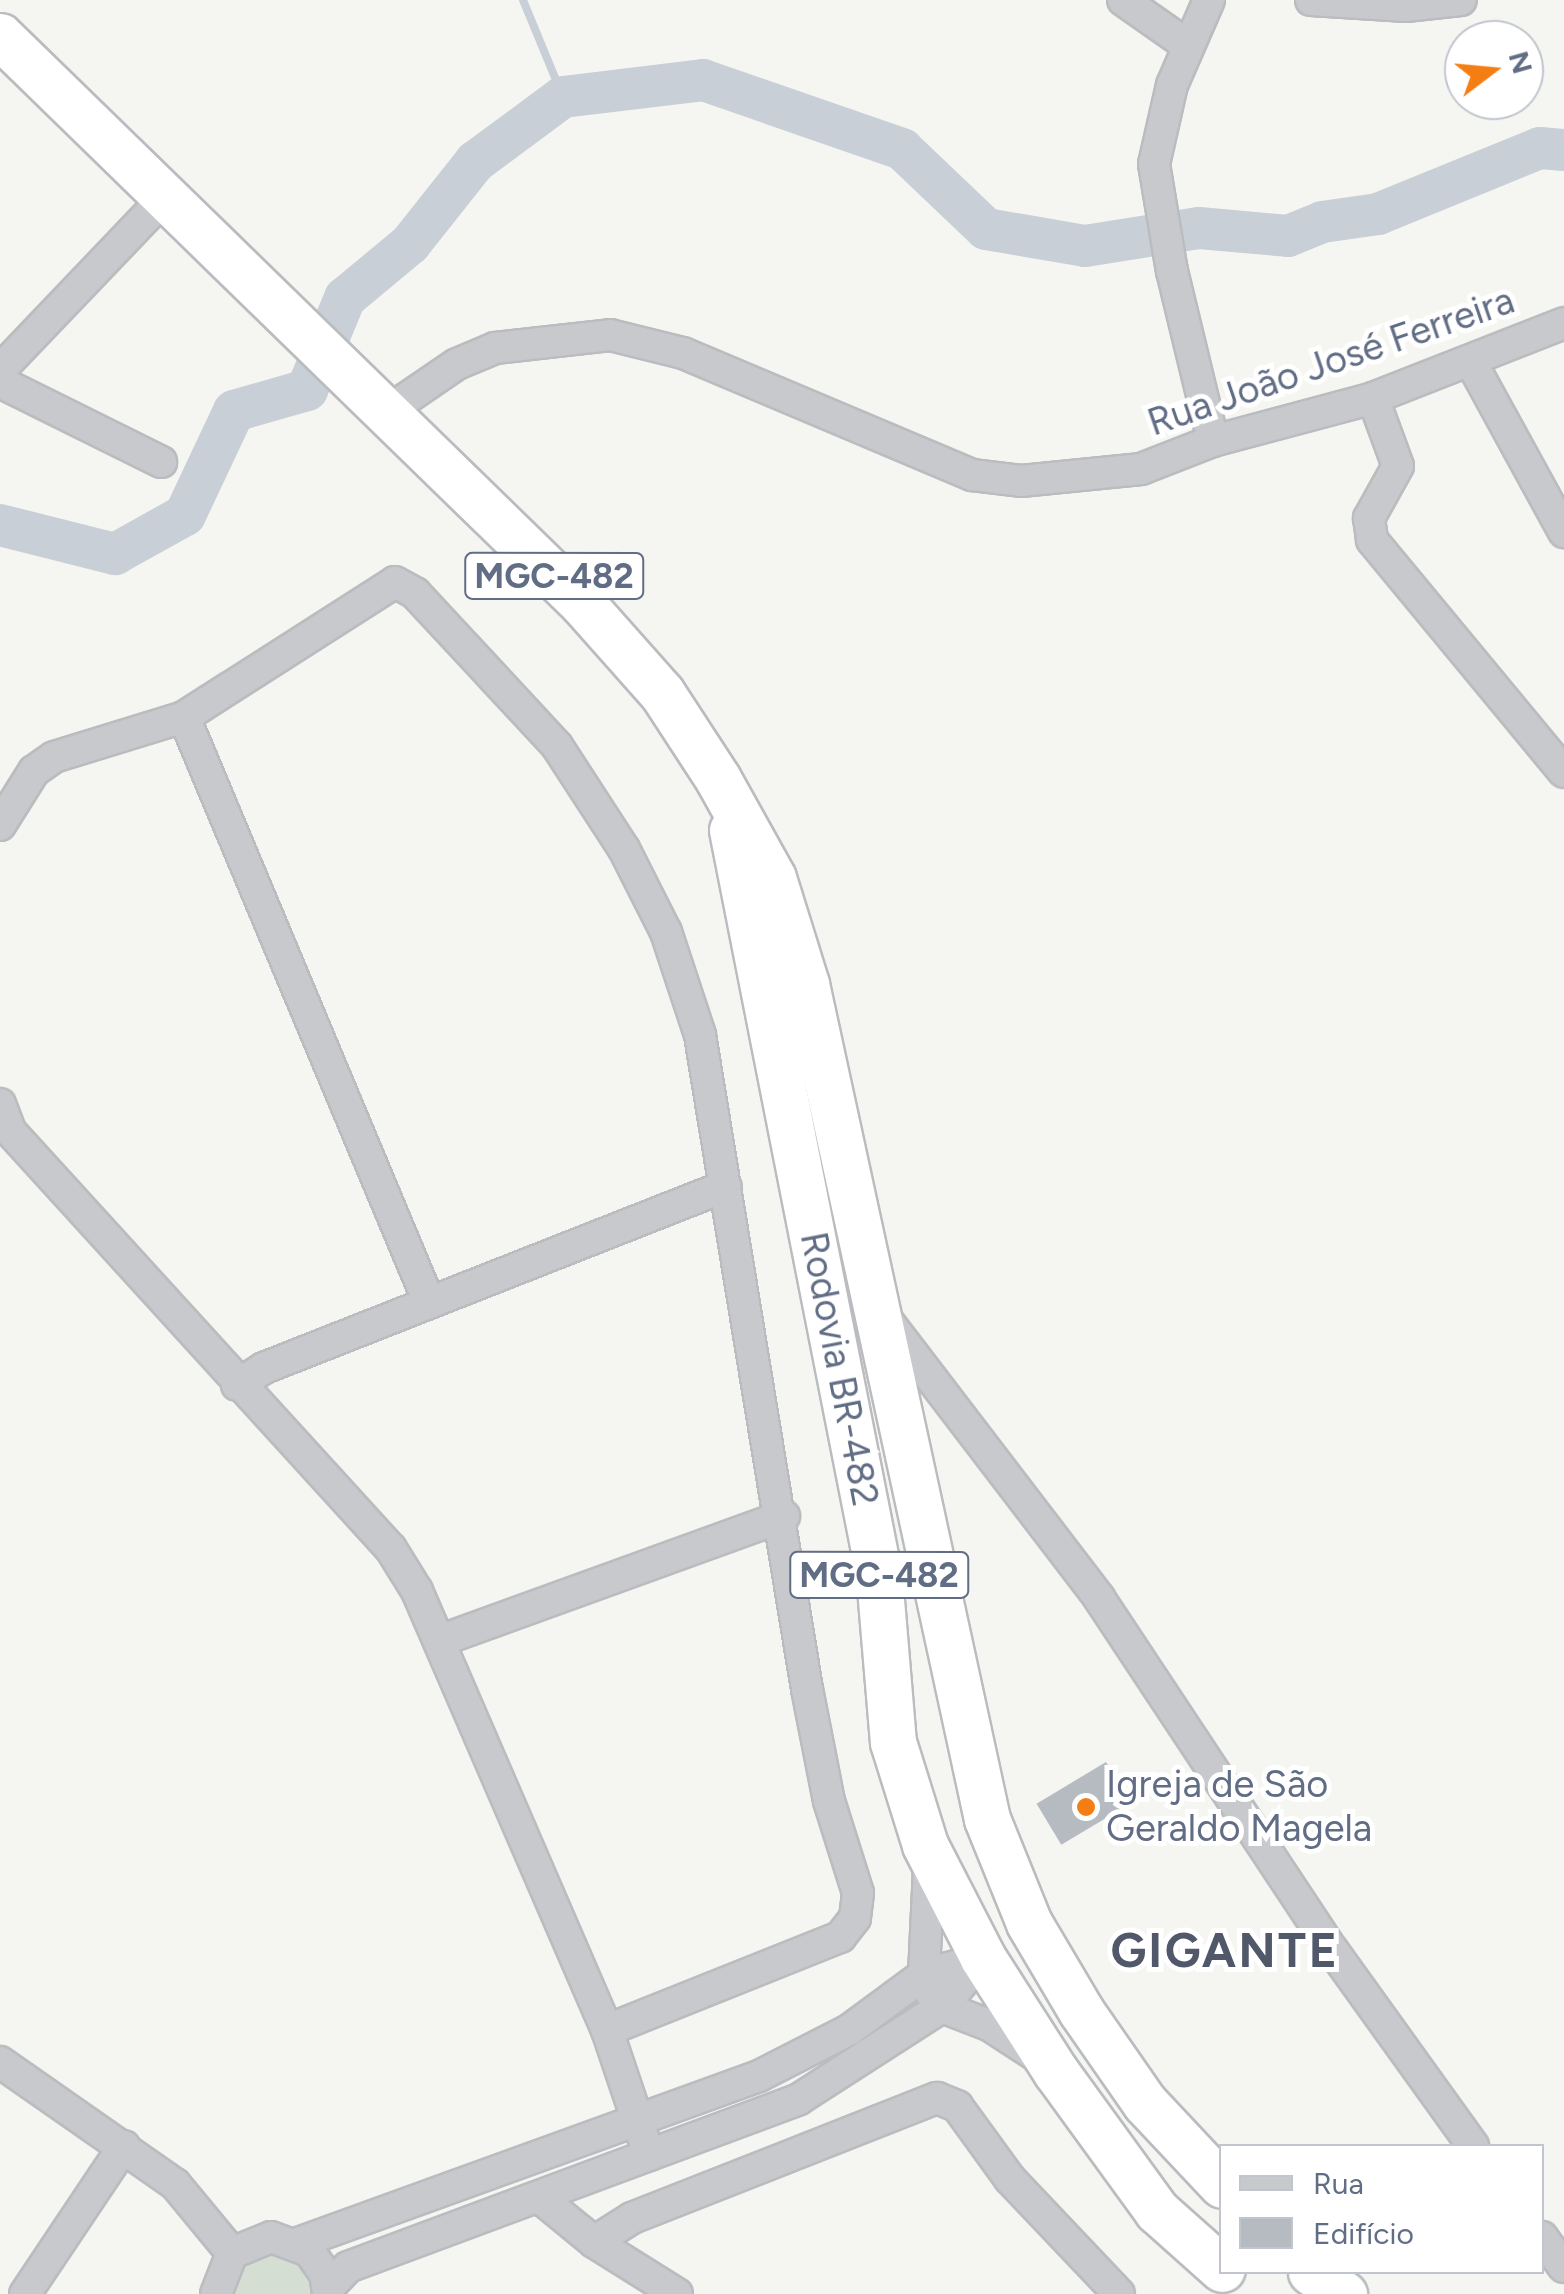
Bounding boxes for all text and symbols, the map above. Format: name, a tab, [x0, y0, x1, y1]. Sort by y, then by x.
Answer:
north arrow	[1444, 20, 1544, 120]
text: N	[1502, 47, 1540, 77]
street label: Rua João José Ferreira	[1142, 278, 1520, 446]
road number: MGC-482	[464, 546, 644, 606]
street label: Rodovia BR-482	[790, 1228, 888, 1510]
road number: MGC-482	[789, 1545, 969, 1605]
place label: Igreja de São Geraldo Magela	[1106, 1762, 1372, 1852]
marker: Igreja de São Geraldo Magela	[1075, 1796, 1097, 1818]
district label: GIGANTE	[1111, 1922, 1339, 1980]
legend	[1219, 2144, 1544, 2274]
text: Rua	[1313, 2165, 1364, 2202]
text: Edifício	[1313, 2215, 1414, 2252]

